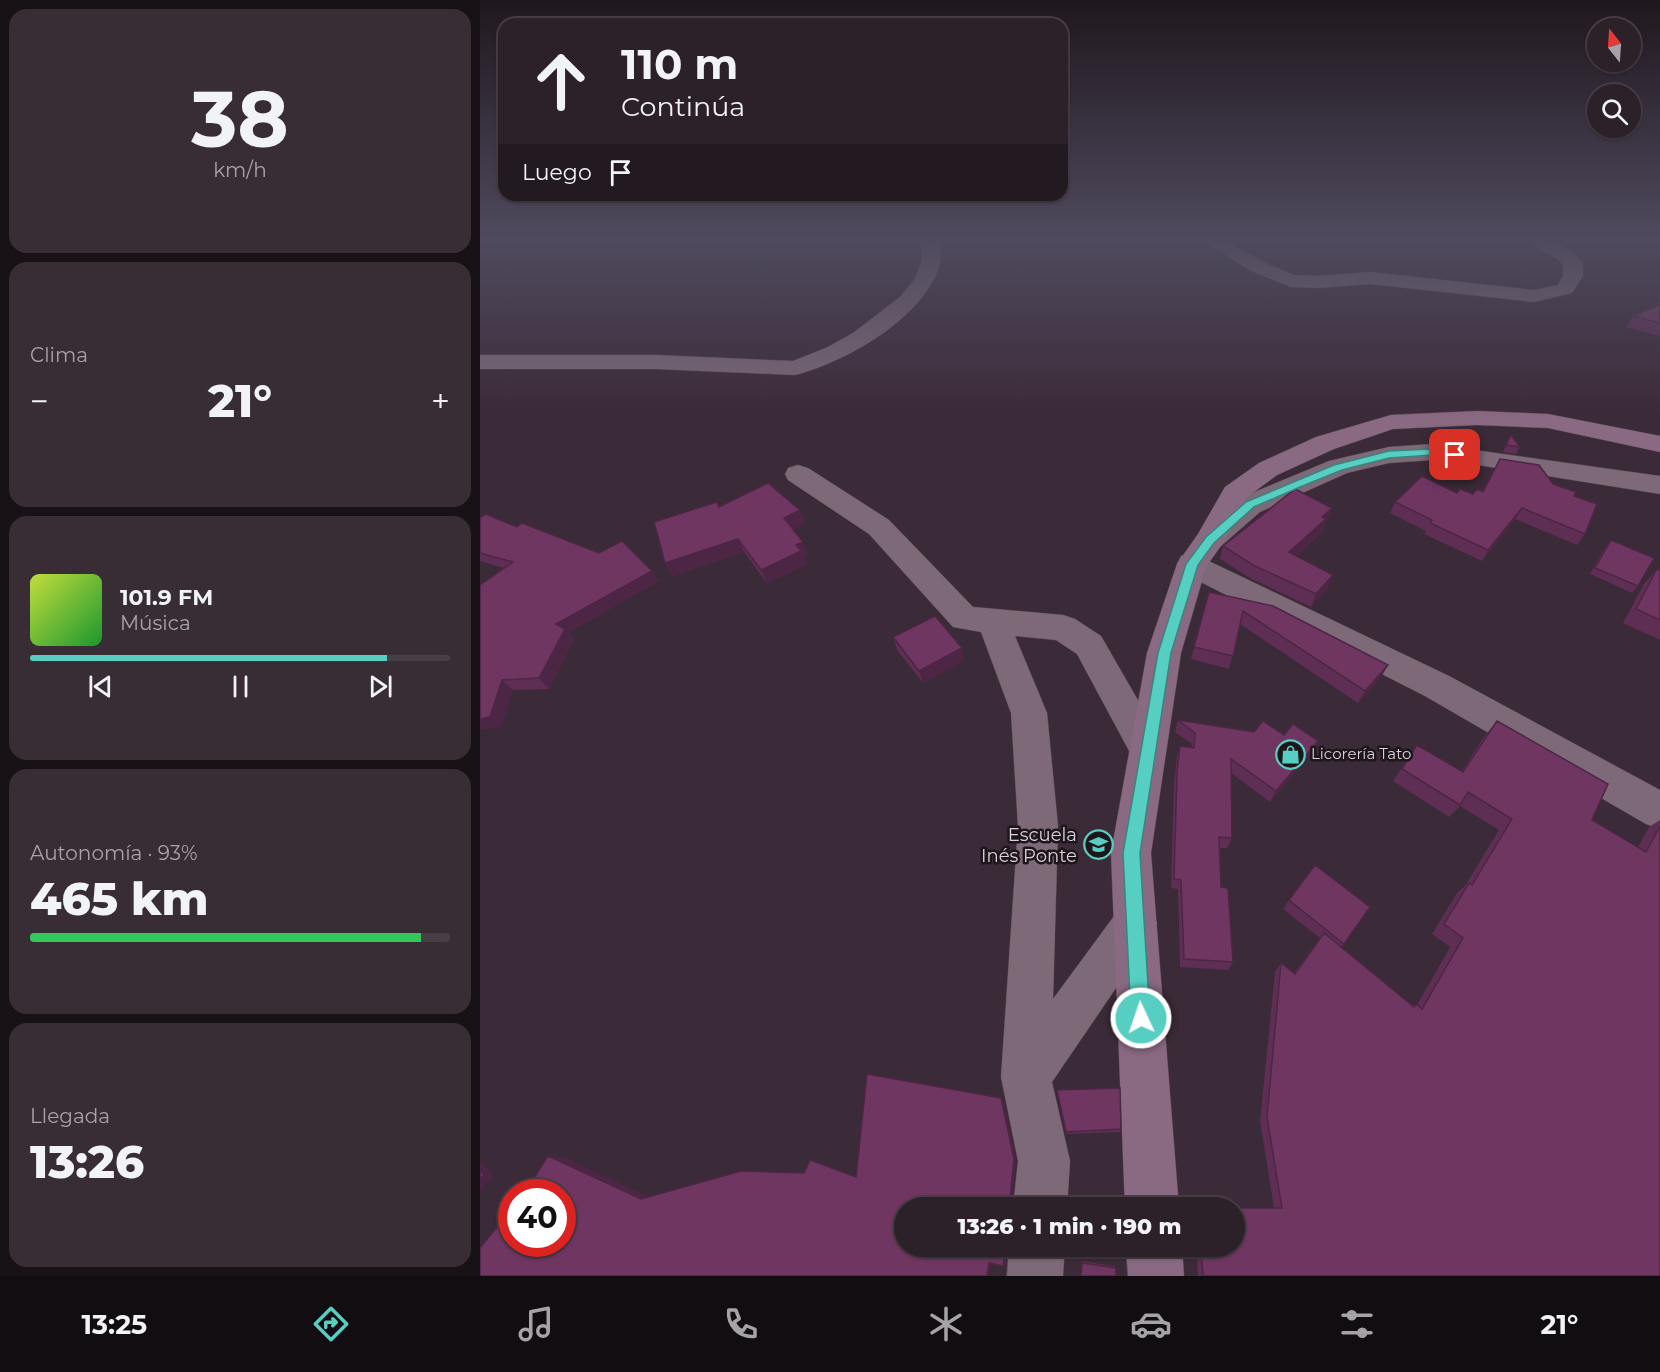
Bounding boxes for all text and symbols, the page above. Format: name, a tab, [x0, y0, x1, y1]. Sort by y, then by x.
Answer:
north arrow	[1587, 18, 1641, 72]
map controls	[1587, 18, 1641, 138]
text: 110 m	[621, 38, 738, 90]
icon: ahead	[522, 42, 600, 120]
text: 38	[191, 71, 289, 167]
button: search	[1587, 84, 1641, 138]
text: Continúa	[621, 90, 745, 123]
icon: arrive	[604, 156, 637, 189]
text: km/h	[213, 158, 267, 182]
text: Luego	[522, 159, 592, 186]
text: Clima	[30, 343, 88, 367]
text: 21°	[208, 373, 272, 428]
text: −	[30, 381, 49, 421]
text: +	[431, 381, 450, 421]
pin	[1429, 429, 1480, 480]
icon: arrive	[1438, 438, 1471, 471]
text: 101.9 FM	[120, 584, 213, 611]
text: Música	[120, 611, 191, 635]
icon: previous	[84, 670, 117, 703]
icon: pause	[224, 670, 257, 703]
icon: next	[364, 670, 397, 703]
shop icon: Licorería Tato	[1274, 738, 1306, 770]
place label: Licorería Tato	[1311, 744, 1411, 763]
place label: Escuela Inés Ponte	[981, 824, 1077, 867]
school or university icon: Escuela Inés Ponte	[1082, 829, 1114, 861]
text: Autonomía · 93%	[30, 841, 197, 865]
text: 465 km	[30, 871, 209, 926]
position arrow	[1109, 986, 1173, 1050]
text: Llegada	[30, 1104, 110, 1128]
text: 13:26	[30, 1134, 144, 1189]
speed limit sign: 40	[498, 1179, 576, 1257]
text: 13:26 · 1 min · 190 m	[958, 1213, 1181, 1240]
icon: directions	[310, 1303, 352, 1345]
icon: music	[515, 1303, 557, 1345]
icon: phone	[720, 1303, 762, 1345]
icon: climate	[925, 1303, 967, 1345]
icon: car	[1130, 1303, 1172, 1345]
icon: filters	[1336, 1303, 1378, 1345]
text: 13:25	[82, 1308, 147, 1341]
text: 21°	[1541, 1308, 1578, 1341]

